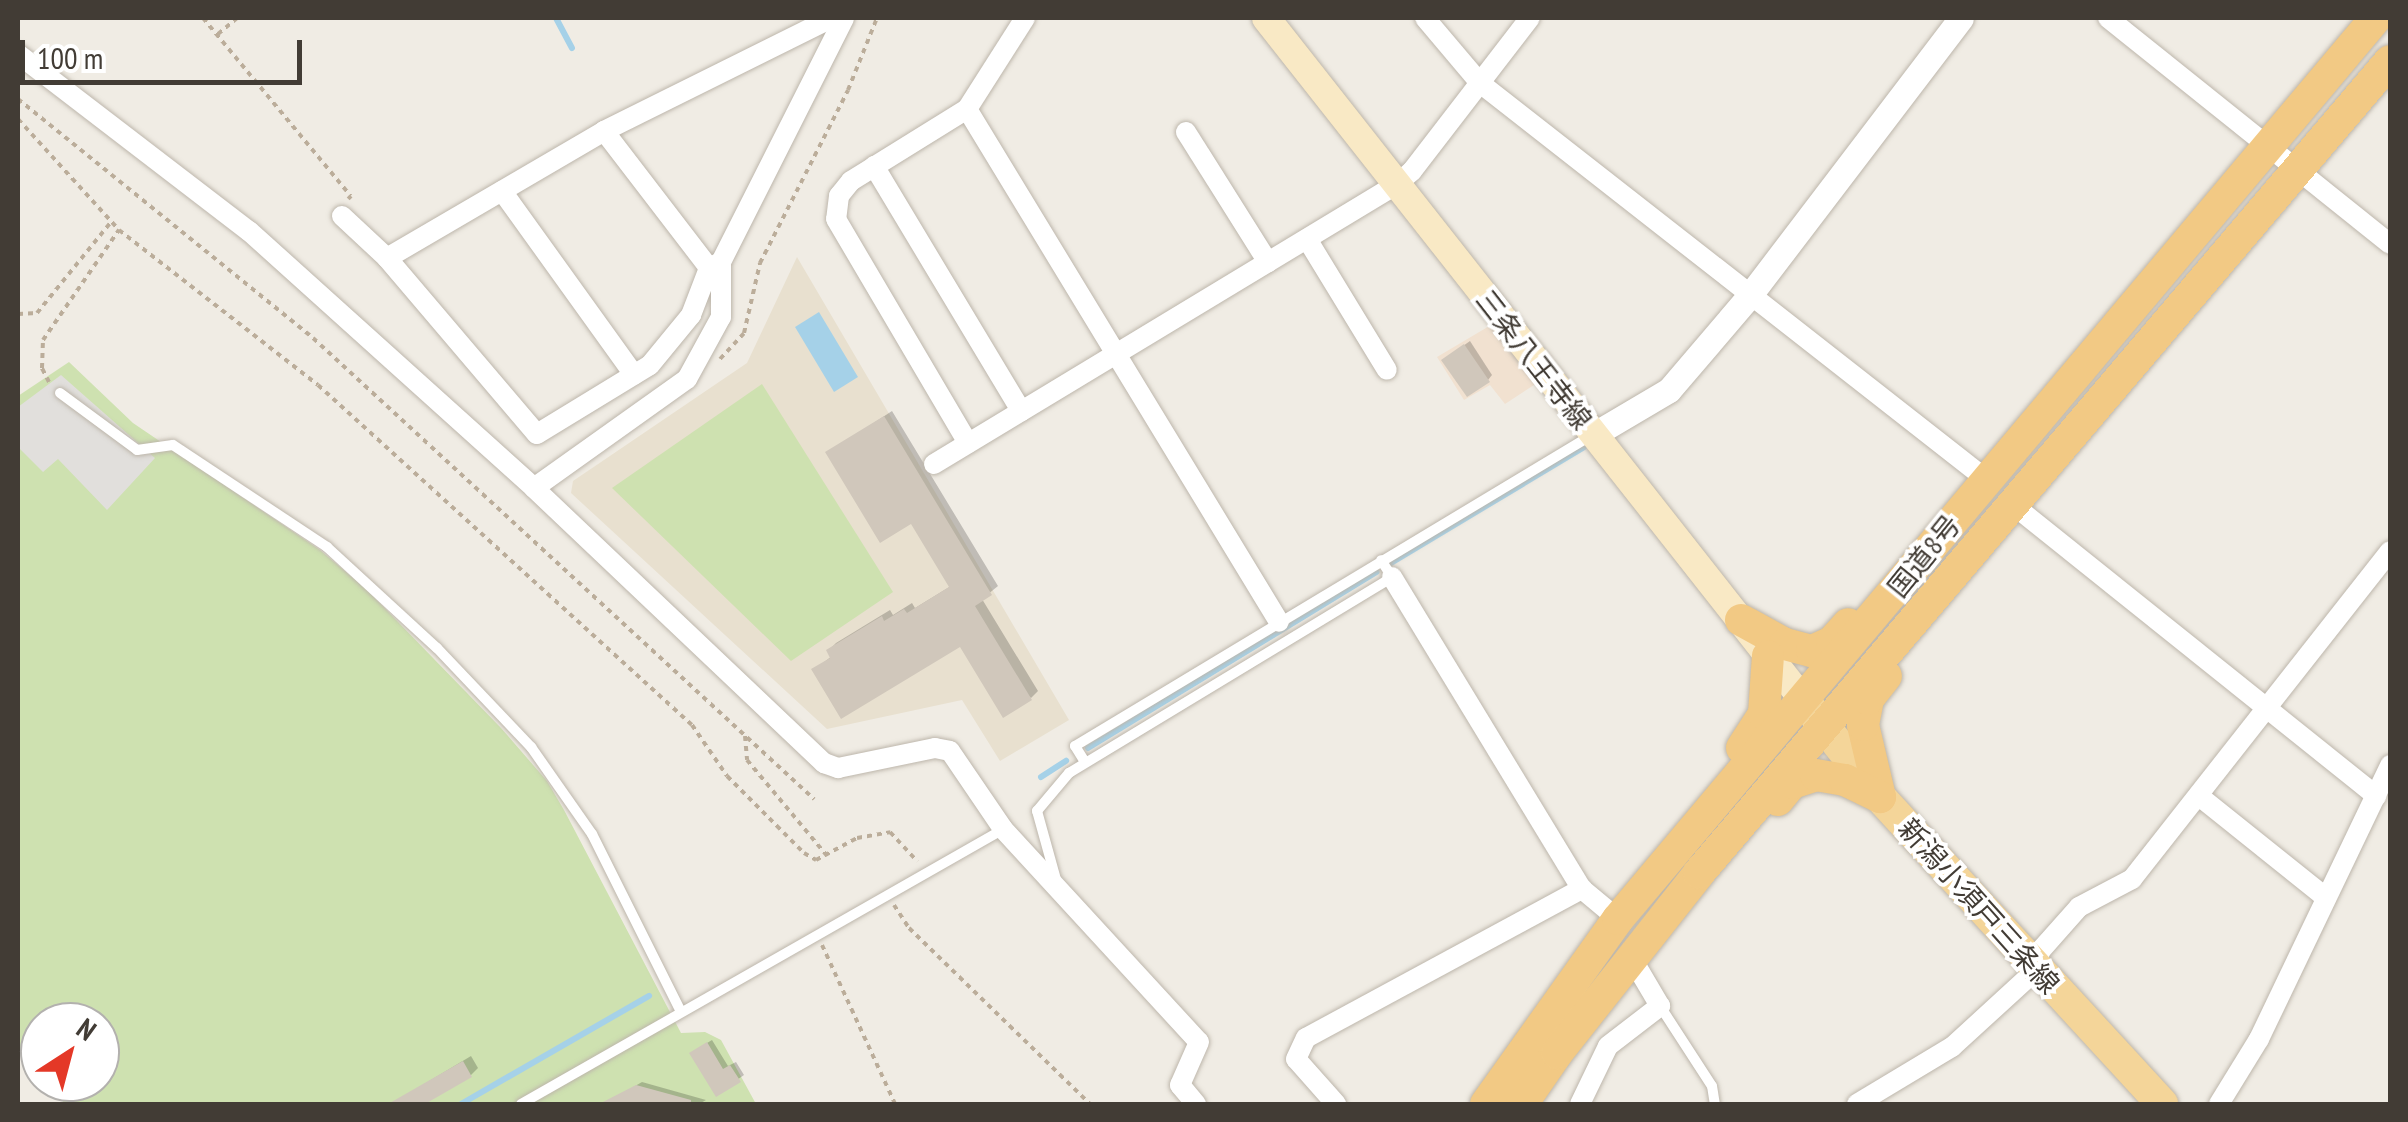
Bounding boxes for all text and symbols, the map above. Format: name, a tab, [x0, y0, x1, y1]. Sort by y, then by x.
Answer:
scale bar	[25, 20, 308, 82]
text: 100 m	[37, 38, 103, 77]
street label: 三条八王寺線	[1469, 283, 1599, 437]
street label: 国道8号	[1881, 508, 1967, 604]
street label: 新潟小須戸三条線	[1892, 812, 2066, 1000]
north arrow	[20, 1002, 120, 1102]
text: N	[70, 1010, 104, 1048]

